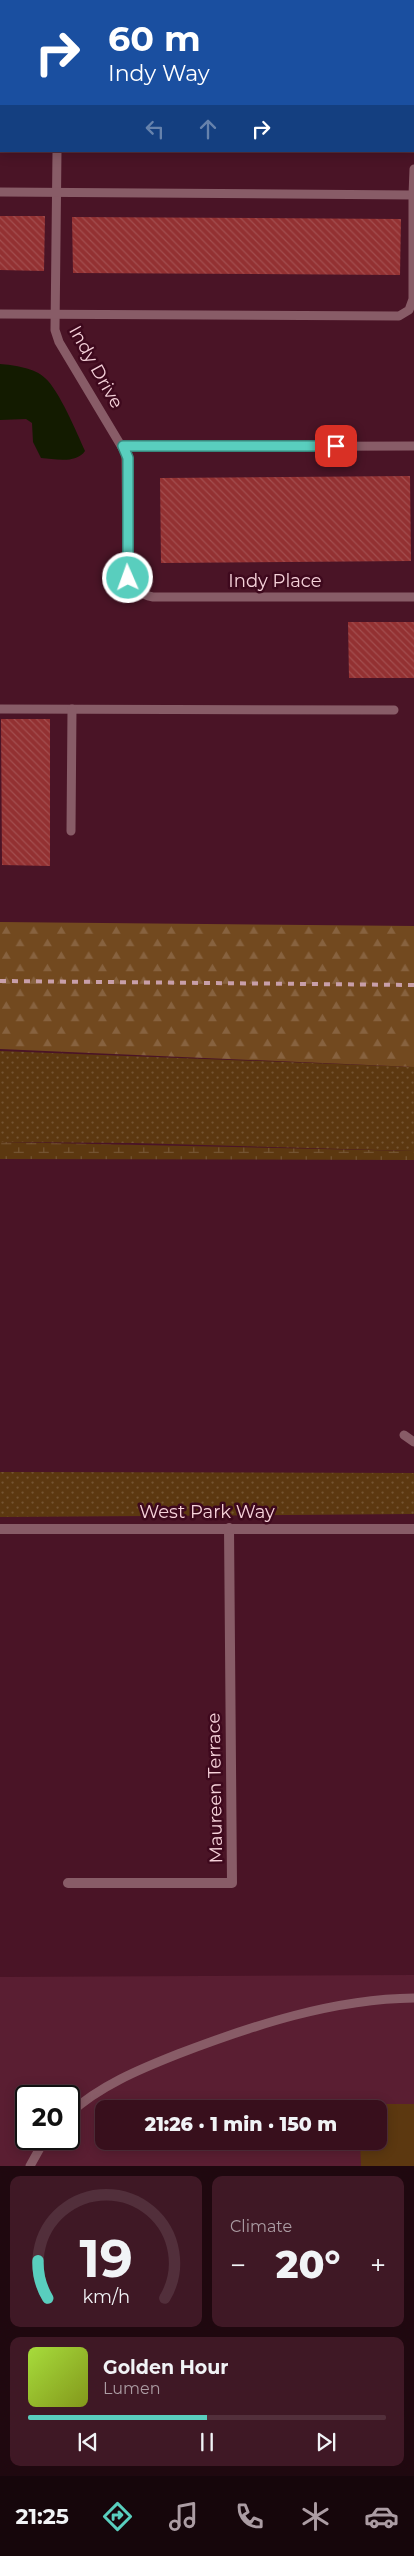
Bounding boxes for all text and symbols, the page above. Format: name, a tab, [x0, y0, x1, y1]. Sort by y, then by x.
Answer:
text: 60 m	[108, 17, 201, 60]
icon: right	[25, 20, 90, 85]
text: Indy Way	[108, 60, 210, 87]
icon: left	[141, 115, 169, 143]
icon: ahead	[194, 115, 222, 143]
icon: right	[247, 115, 275, 143]
street label: Indy Drive	[64, 322, 128, 412]
pin	[315, 425, 357, 467]
icon: arrive	[322, 432, 350, 460]
position arrow	[101, 551, 153, 603]
street label: Indy Place	[228, 570, 322, 592]
street label: West Park Way	[139, 1501, 275, 1523]
street label: Maureen Terrace	[203, 1712, 227, 1864]
speed limit sign: 20	[15, 2085, 80, 2150]
text: 21:26 · 1 min · 150 m	[145, 2113, 337, 2136]
text: Climate	[230, 2217, 292, 2236]
text: 19	[79, 2227, 133, 2290]
text: 20°	[276, 2241, 340, 2288]
text: −	[230, 2248, 246, 2282]
text: +	[370, 2248, 386, 2282]
text: km/h	[82, 2286, 130, 2307]
text: Golden Hour	[103, 2356, 229, 2379]
text: Lumen	[103, 2379, 161, 2398]
icon: previous	[74, 2428, 102, 2456]
icon: pause	[193, 2428, 221, 2456]
icon: next	[312, 2428, 340, 2456]
icon: directions	[100, 2499, 135, 2534]
icon: music	[166, 2499, 201, 2534]
icon: phone	[232, 2499, 267, 2534]
icon: climate	[298, 2499, 333, 2534]
icon: car	[364, 2499, 399, 2534]
text: 21:25	[15, 2503, 69, 2530]

